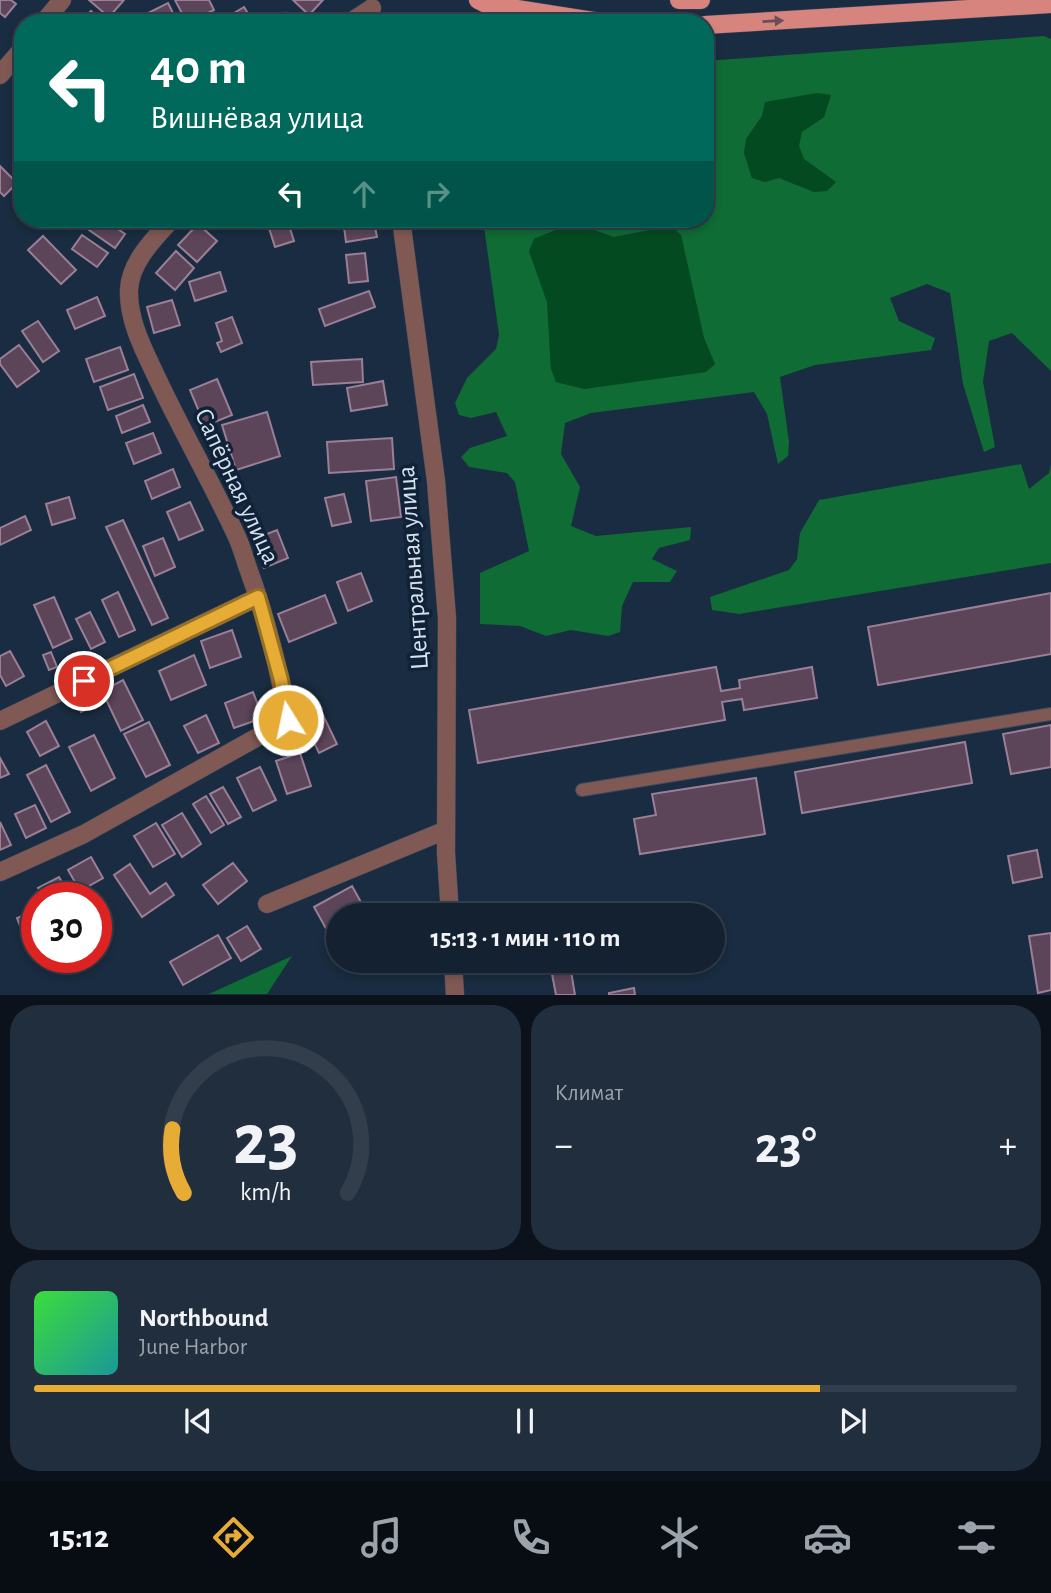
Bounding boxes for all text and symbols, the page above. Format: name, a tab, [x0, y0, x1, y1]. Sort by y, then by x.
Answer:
one-way arrow	[763, 15, 785, 26]
icon: left	[35, 42, 126, 133]
text: 40 m	[150, 44, 247, 93]
text: Вишнёвая улица	[150, 102, 364, 134]
icon: left	[272, 175, 310, 213]
icon: ahead	[345, 175, 383, 213]
icon: right	[418, 175, 456, 213]
street label: Сапёрная улица	[190, 404, 284, 568]
street label: Центральная улица	[393, 465, 433, 671]
pin	[54, 651, 114, 711]
icon: arrive	[65, 662, 103, 700]
position arrow	[251, 683, 325, 757]
speed limit sign: 30	[21, 882, 112, 973]
text: 15:13 · 1 мин · 110 m	[431, 925, 620, 951]
text: Климат	[555, 1082, 623, 1105]
text: 23	[232, 1106, 298, 1179]
text: 23°	[755, 1120, 817, 1172]
text: −	[555, 1127, 573, 1165]
text: +	[999, 1127, 1017, 1165]
text: km/h	[239, 1180, 291, 1205]
text: Northbound	[139, 1305, 268, 1331]
text: June Harbor	[139, 1336, 247, 1359]
icon: previous	[179, 1402, 217, 1440]
icon: pause	[506, 1402, 544, 1440]
icon: next	[834, 1402, 872, 1440]
icon: directions	[209, 1513, 258, 1562]
icon: music	[357, 1513, 406, 1562]
icon: phone	[506, 1513, 555, 1562]
icon: climate	[655, 1513, 704, 1562]
icon: car	[803, 1513, 852, 1562]
icon: filters	[952, 1513, 1001, 1562]
text: 15:12	[50, 1521, 109, 1553]

